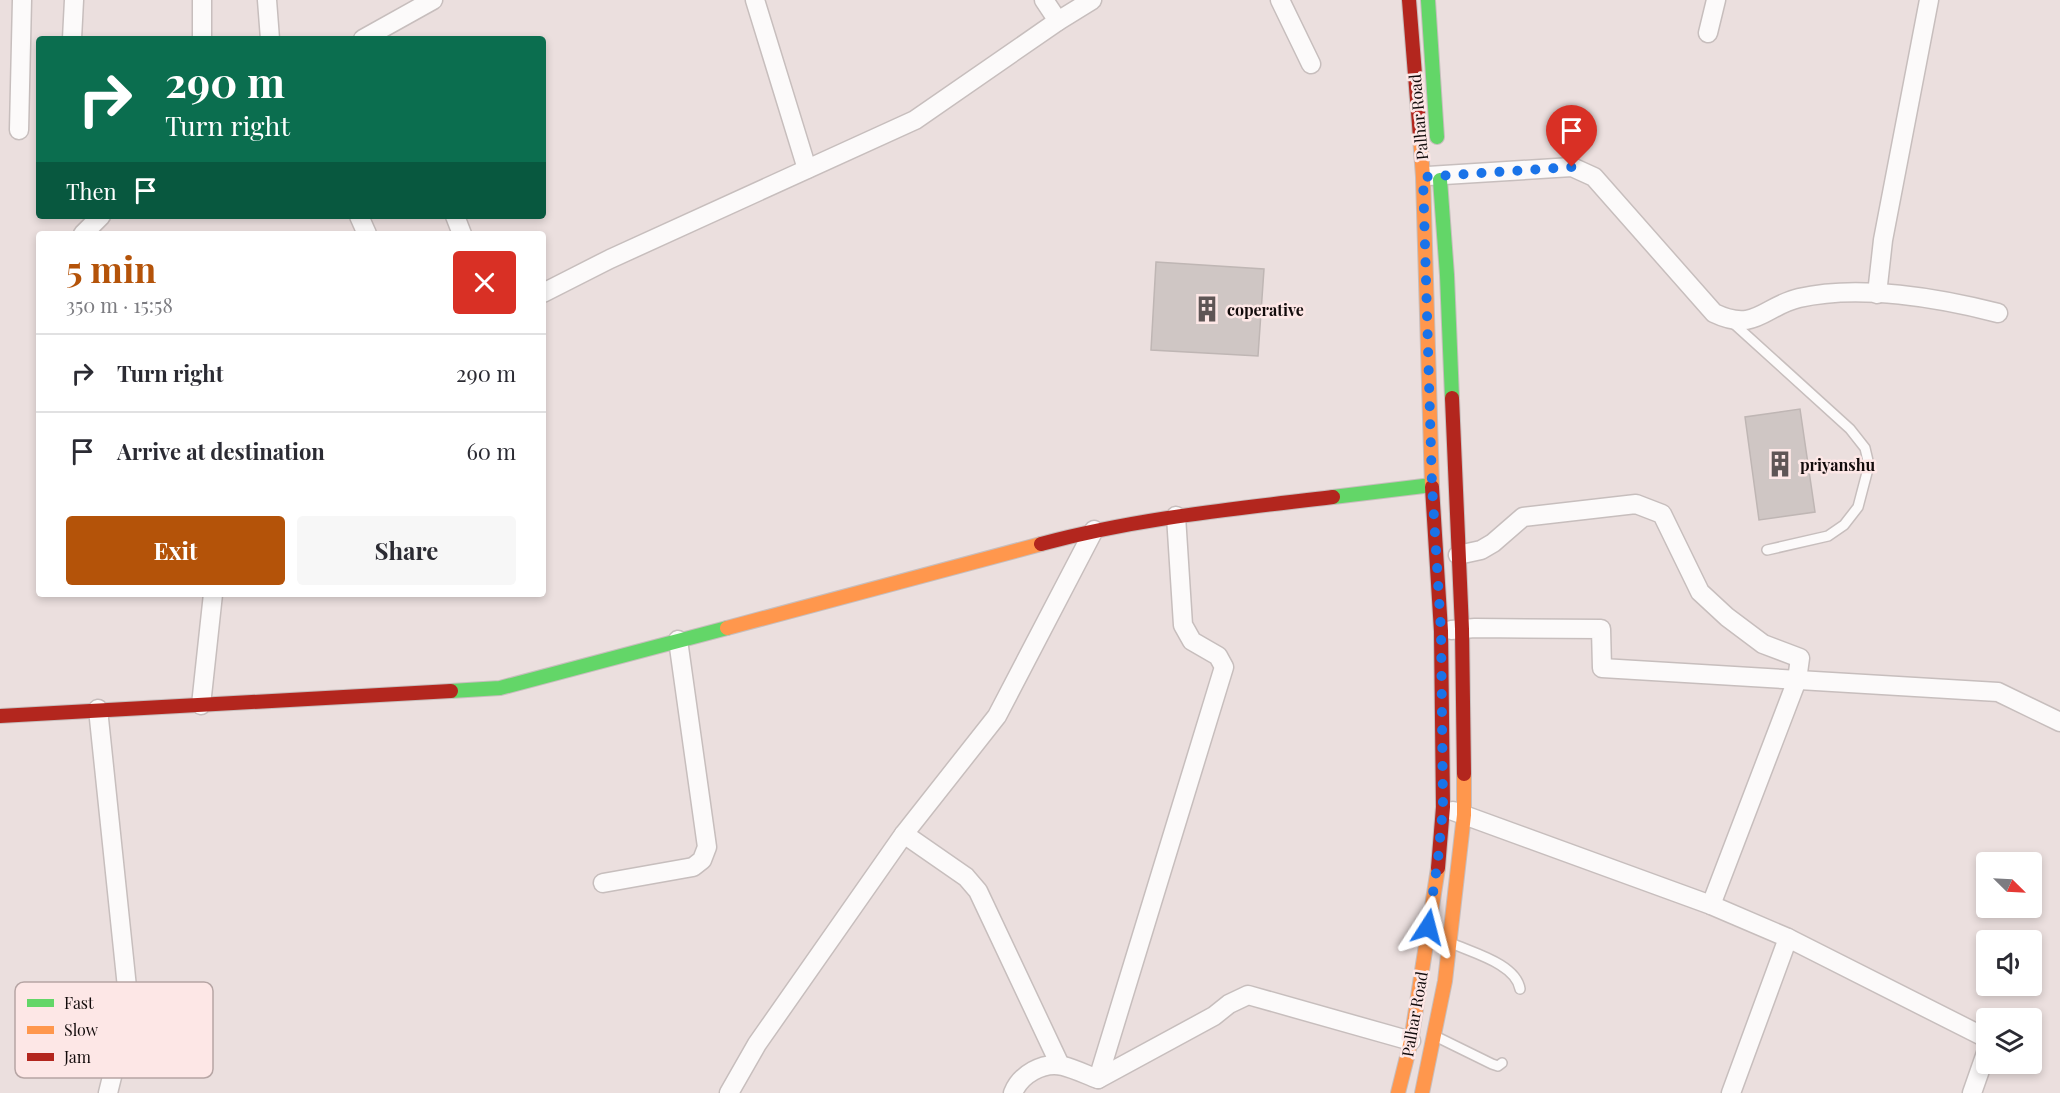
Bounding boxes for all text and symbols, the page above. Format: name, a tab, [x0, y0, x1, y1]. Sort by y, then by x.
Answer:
text: 290 m	[165, 53, 285, 109]
icon: right	[66, 60, 144, 138]
street label: Palhar Road	[1404, 73, 1432, 161]
pin	[1546, 105, 1597, 167]
text: Turn right	[165, 107, 290, 143]
icon: arrive	[1555, 114, 1588, 147]
icon: arrive	[129, 174, 162, 207]
text: Then	[66, 176, 117, 206]
text: 5 min	[66, 244, 156, 292]
button: close	[453, 251, 516, 314]
text: 350 m · 15:58	[66, 291, 173, 318]
building icon: coperative	[1192, 294, 1222, 324]
place label: coperative	[1227, 299, 1304, 320]
icon: right	[66, 357, 99, 390]
text: Turn right	[117, 358, 223, 388]
text: 290 m	[456, 358, 516, 388]
icon: arrive	[66, 435, 99, 468]
text: Arrive at destination	[117, 436, 325, 466]
text: 60 m	[466, 436, 516, 466]
building icon: priyanshu	[1765, 449, 1795, 479]
place label: priyanshu	[1800, 454, 1875, 475]
button: Exit	[66, 516, 285, 585]
button: Share	[297, 516, 516, 585]
north arrow	[1976, 852, 2042, 918]
map controls	[1976, 852, 2042, 1074]
position arrow	[1396, 895, 1460, 959]
button: sound	[1976, 930, 2042, 996]
street label: Palhar Road	[1396, 970, 1432, 1058]
legend	[15, 982, 213, 1078]
text: Fast	[64, 992, 94, 1013]
button: layers	[1976, 1008, 2042, 1074]
text: Slow	[64, 1019, 99, 1040]
text: Jam	[63, 1046, 91, 1067]

